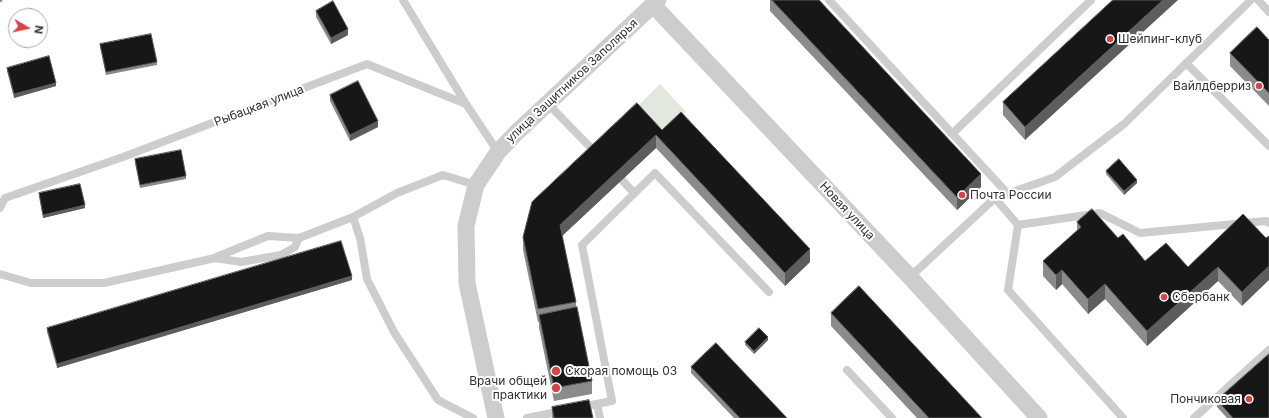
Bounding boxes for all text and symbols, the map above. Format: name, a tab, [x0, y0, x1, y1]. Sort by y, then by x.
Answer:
north arrow	[8, 8, 48, 48]
street label: улица Защитников Заполярья	[503, 16, 641, 146]
text: N	[31, 24, 46, 35]
place label: Шейпинг-клуб	[1118, 32, 1202, 46]
marker: Шейпинг-клуб	[1105, 34, 1115, 44]
place label: Вайлдберриз	[1173, 79, 1251, 93]
marker: Вайлдберриз	[1254, 81, 1264, 91]
street label: Рыбацкая улица	[212, 82, 306, 130]
street label: Новая улица	[817, 179, 877, 243]
place label: Почта России	[970, 188, 1052, 202]
marker: Почта России	[957, 190, 967, 200]
place label: Сбербанк	[1172, 290, 1230, 304]
marker: Сбербанк	[1159, 292, 1169, 302]
place label: Скорая помощь 03	[565, 364, 677, 378]
marker: Скорая помощь 03	[550, 365, 562, 377]
place label: Врачи общей практики	[469, 374, 547, 402]
marker: Врачи общей практики	[550, 382, 562, 394]
place label: Пончиковая	[1170, 392, 1241, 406]
marker: Пончиковая	[1244, 394, 1254, 404]

